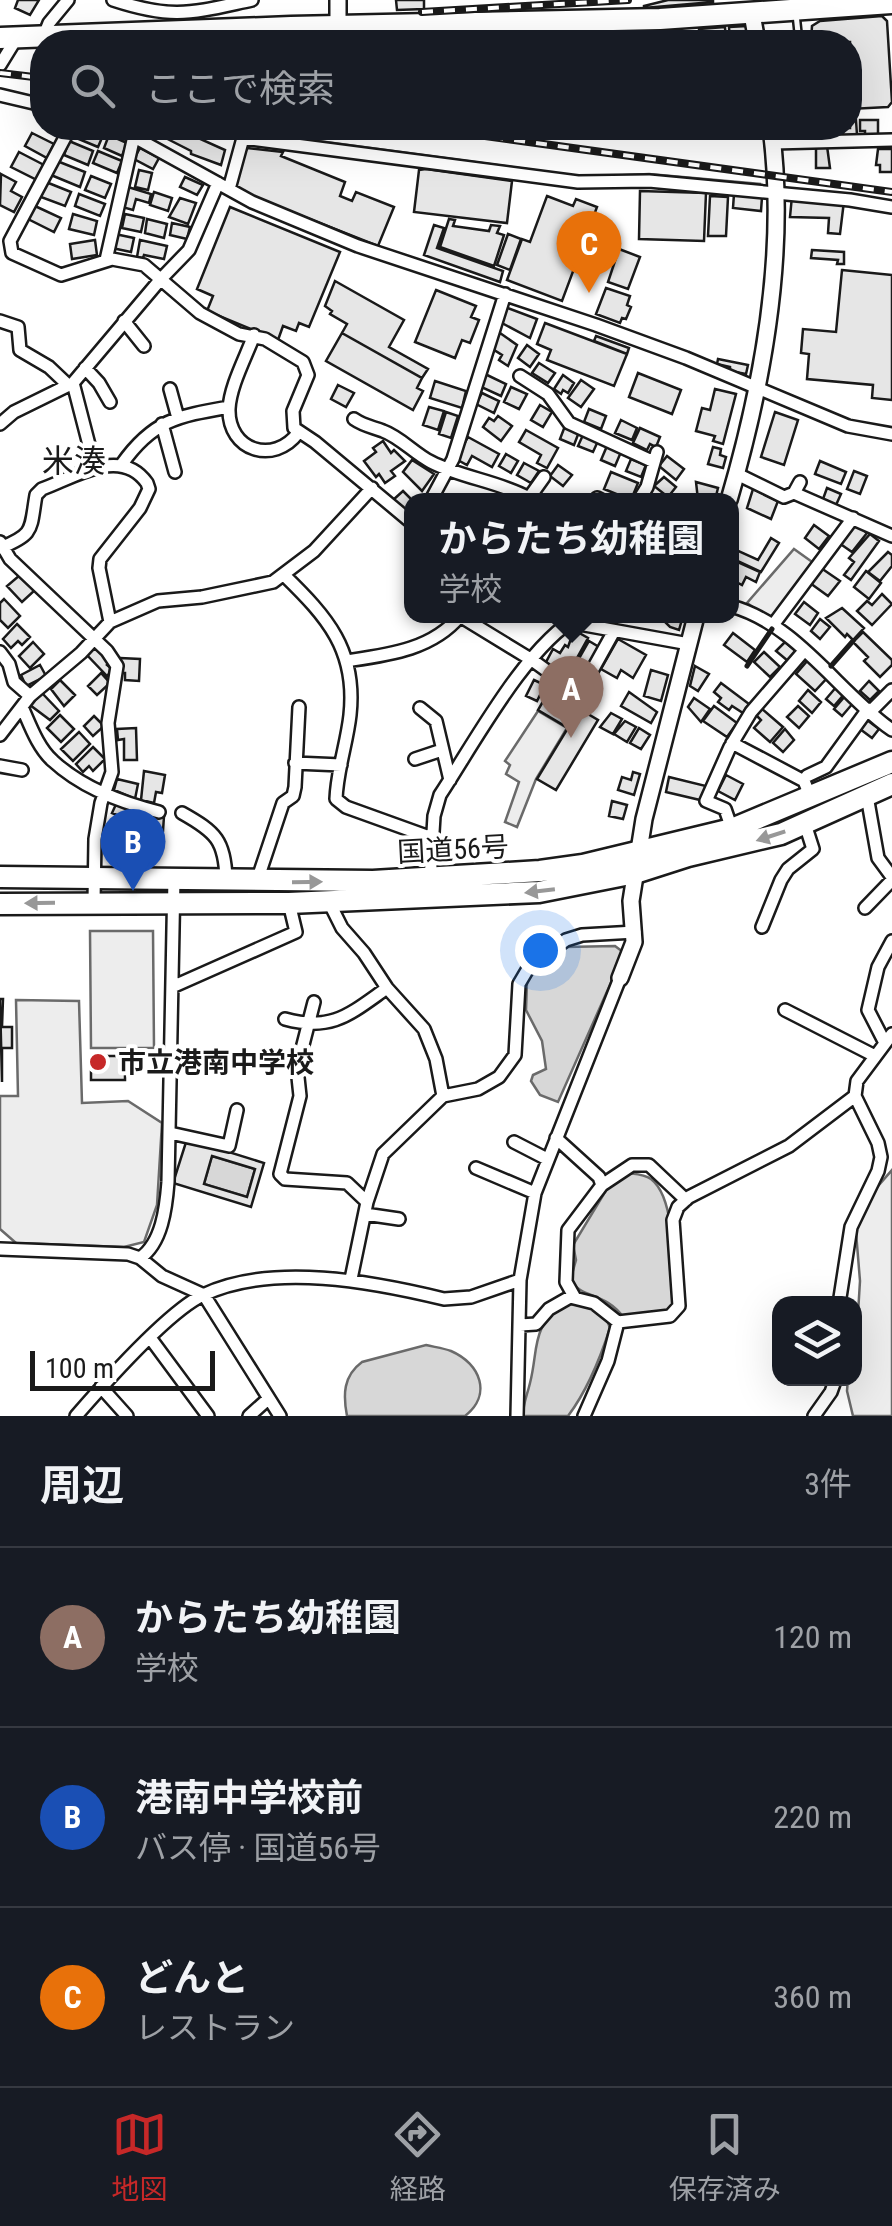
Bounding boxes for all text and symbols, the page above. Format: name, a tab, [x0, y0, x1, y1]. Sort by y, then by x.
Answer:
search box	[30, 30, 862, 140]
icon: search	[65, 58, 120, 113]
text: ここで検索	[145, 67, 335, 111]
pin: C	[556, 210, 622, 293]
district label: 米湊	[42, 442, 106, 480]
popup	[404, 493, 739, 623]
text: からたち幼稚園	[438, 517, 705, 561]
text: 学校	[438, 570, 503, 608]
pin: A	[538, 656, 604, 738]
pin: B	[100, 808, 166, 891]
street label: 国道56号	[396, 830, 510, 869]
one-way arrow	[755, 830, 785, 845]
one-way arrow	[292, 873, 324, 889]
one-way arrow	[523, 883, 555, 899]
one-way arrow	[24, 896, 56, 912]
your location	[515, 925, 566, 976]
place label: 市立港南中学校	[118, 1046, 314, 1079]
marker: 市立港南中学校	[87, 1051, 109, 1073]
map controls	[772, 1296, 862, 1386]
button: layers	[772, 1296, 862, 1386]
scale bar	[30, 1346, 215, 1390]
text: 100 m	[45, 1352, 114, 1385]
text: 周辺	[40, 1461, 124, 1510]
text: 3件	[804, 1465, 852, 1503]
text: からたち幼稚園	[135, 1596, 401, 1640]
text: A	[63, 1618, 82, 1656]
text: 120 m	[773, 1618, 852, 1656]
text: 学校	[135, 1649, 199, 1687]
text: 港南中学校前	[135, 1776, 363, 1820]
text: B	[64, 1798, 81, 1836]
text: 220 m	[773, 1798, 852, 1836]
text: バス停 · 国道56号	[135, 1829, 381, 1867]
text: どんと	[135, 1956, 249, 2000]
text: C	[63, 1978, 82, 2016]
text: 360 m	[773, 1978, 852, 2016]
text: レストラン	[135, 2009, 295, 2047]
tab: 地図	[111, 2107, 167, 2207]
tab: 経路	[390, 2107, 446, 2207]
tab: 保存済み	[669, 2107, 781, 2207]

